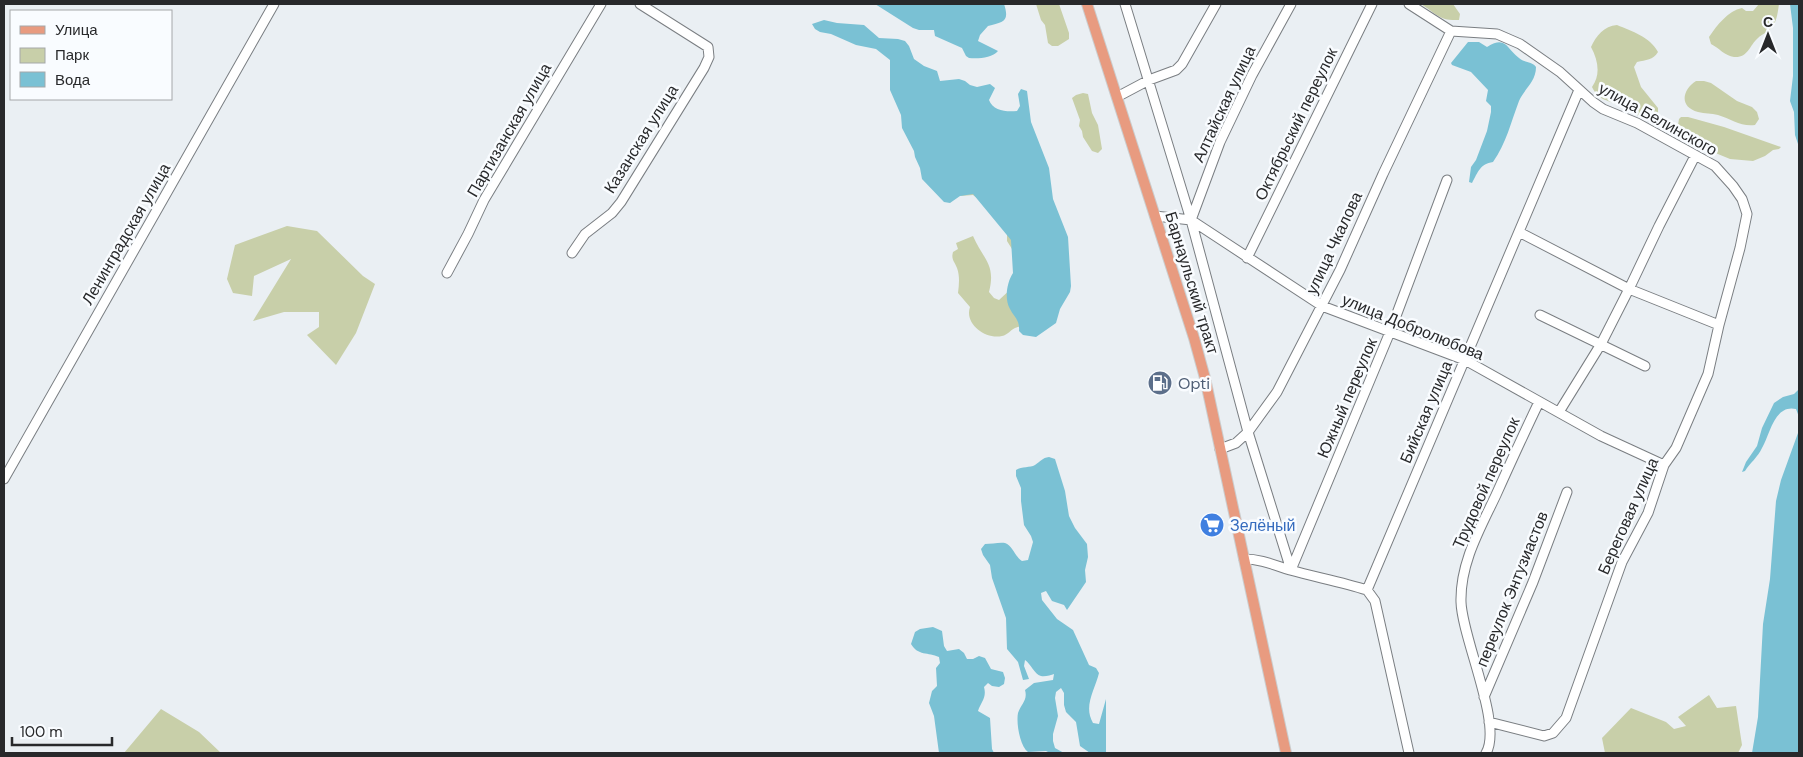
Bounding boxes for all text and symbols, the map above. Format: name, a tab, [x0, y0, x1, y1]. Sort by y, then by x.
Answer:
legend	[10, 10, 172, 100]
north arrow	[1743, 10, 1793, 60]
text: С	[1763, 13, 1773, 31]
text: Улица	[55, 20, 98, 40]
street label: Алтайская улица	[1188, 42, 1260, 166]
street label: Октябрьский переулок	[1250, 43, 1343, 204]
text: Парк	[55, 45, 89, 65]
street label: Партизанская улица	[462, 59, 556, 201]
text: Вода	[55, 70, 91, 90]
street label: улица Белинского	[1595, 78, 1721, 160]
street label: Казанская улица	[599, 81, 683, 197]
street label: Ленинградская улица	[77, 159, 175, 309]
street label: улица Чкалова	[1301, 188, 1367, 298]
street label: Барнаульский тракт	[1160, 209, 1224, 357]
street label: улица Добролюбова	[1339, 289, 1487, 365]
street label: Южный переулок	[1312, 334, 1382, 461]
street label: Бийская улица	[1395, 357, 1457, 467]
fuel station icon: Opti	[1147, 370, 1173, 396]
place label: Opti	[1178, 373, 1210, 394]
street label: Трудовой переулок	[1448, 413, 1525, 552]
street label: Береговая улица	[1593, 454, 1663, 578]
street label: переулок Энтузиастов	[1471, 508, 1553, 670]
supermarket icon: Зелёный	[1199, 512, 1225, 538]
place label: Зелёный	[1230, 515, 1296, 536]
scale bar	[12, 714, 112, 746]
text: 100 m	[20, 722, 63, 742]

